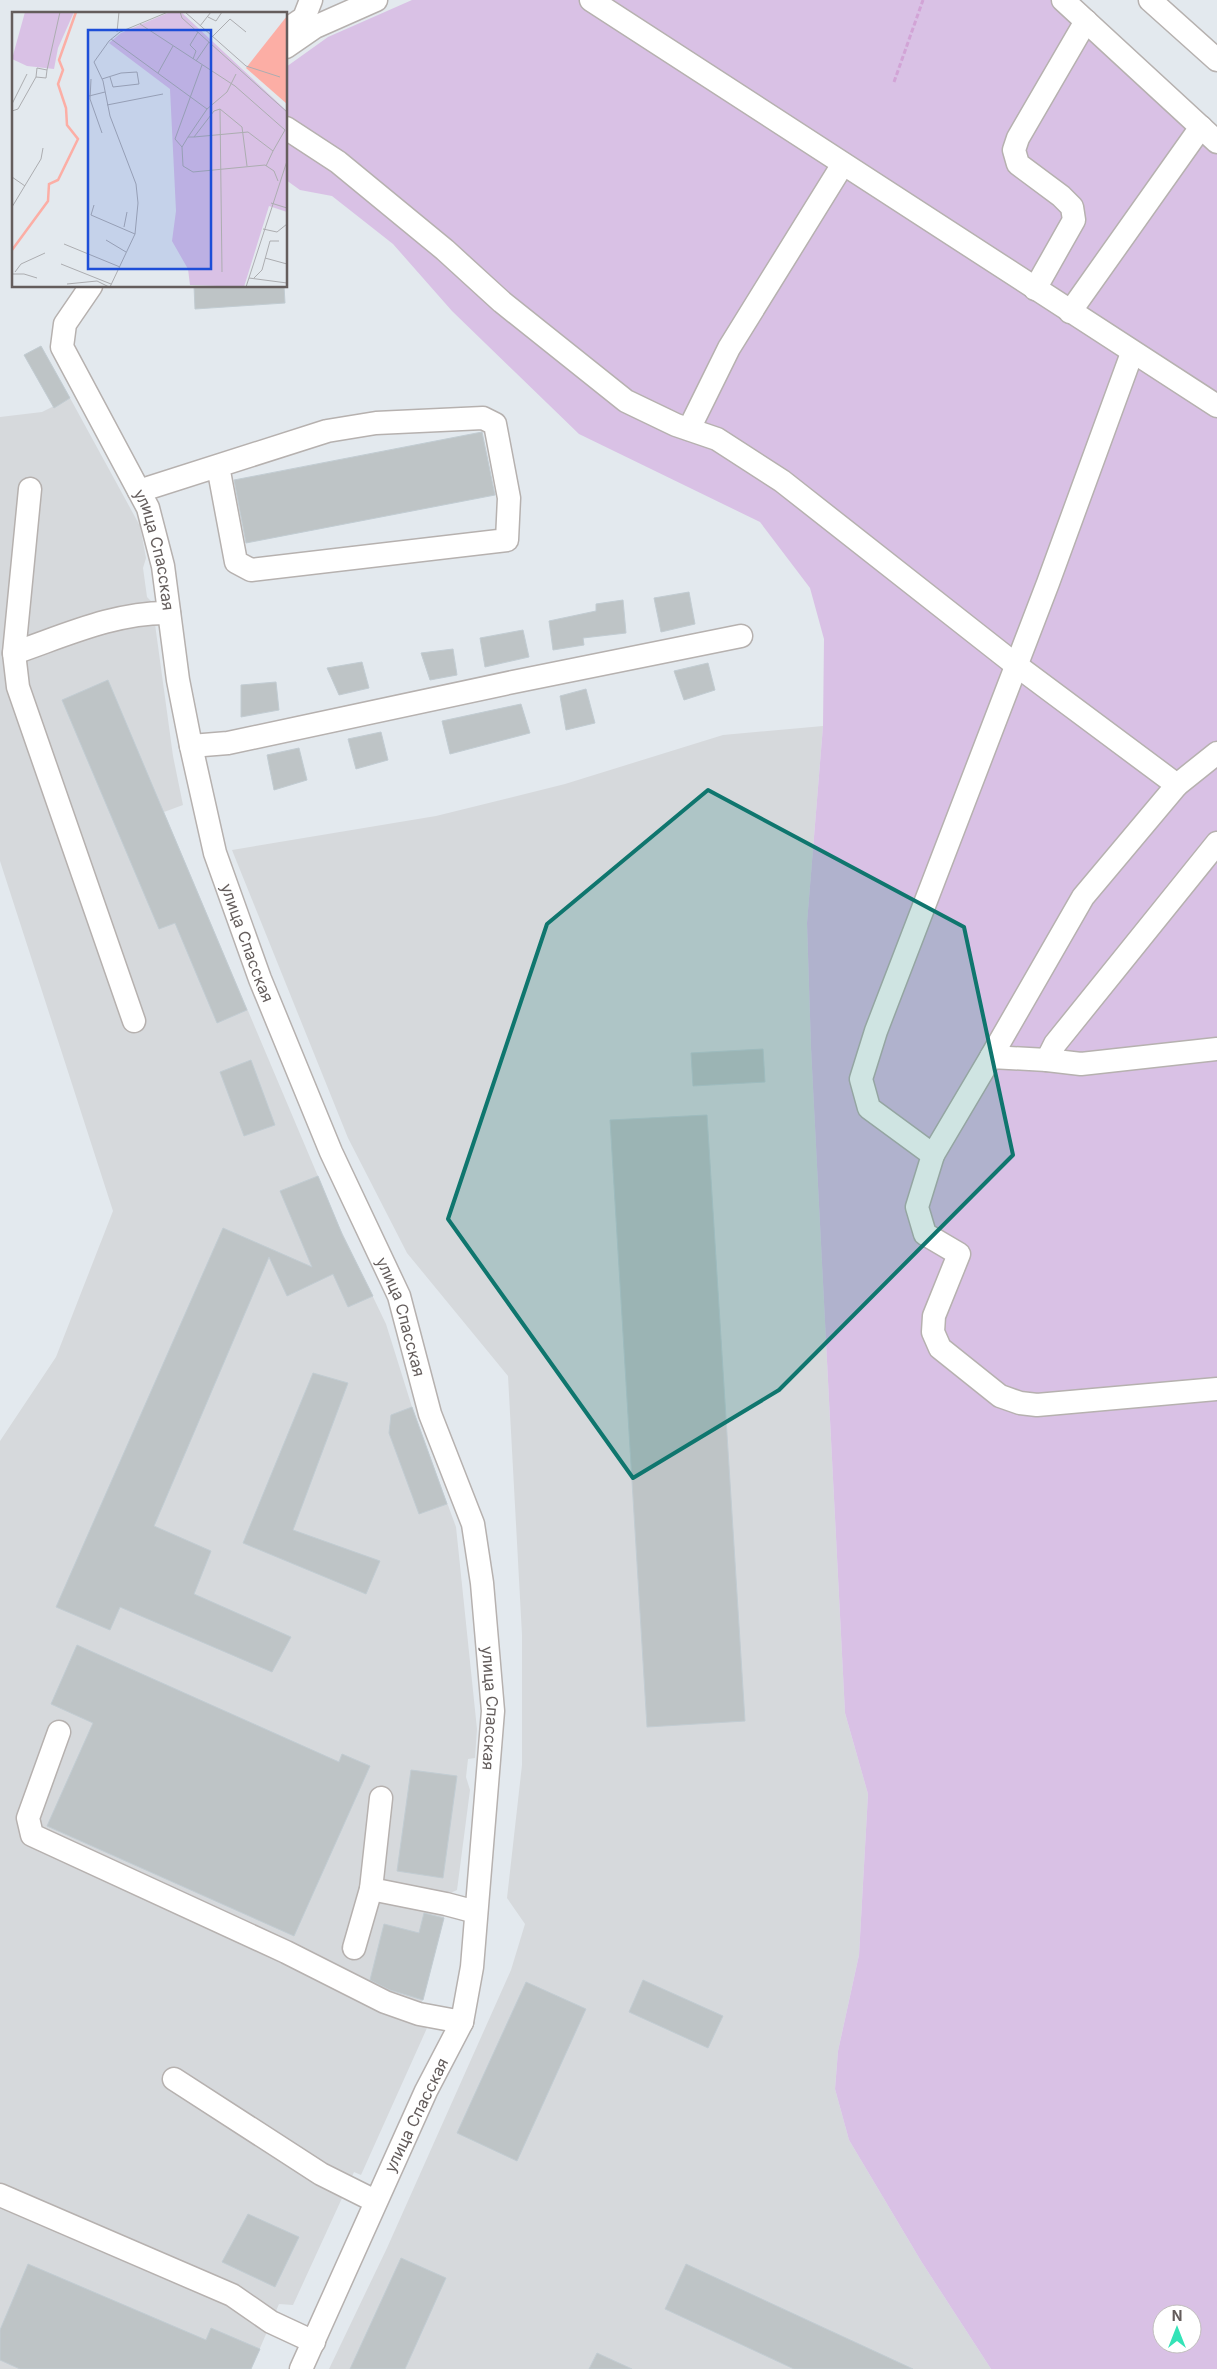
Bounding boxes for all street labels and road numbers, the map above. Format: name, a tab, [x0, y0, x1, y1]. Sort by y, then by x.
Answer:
street label: улица Спасская	[130, 485, 179, 612]
street label: улица Спасская	[217, 881, 278, 1005]
street label: улица Спасская	[372, 1254, 430, 1379]
street label: улица Спасская	[477, 1645, 503, 1771]
street label: улица Спасская	[380, 2055, 452, 2175]

